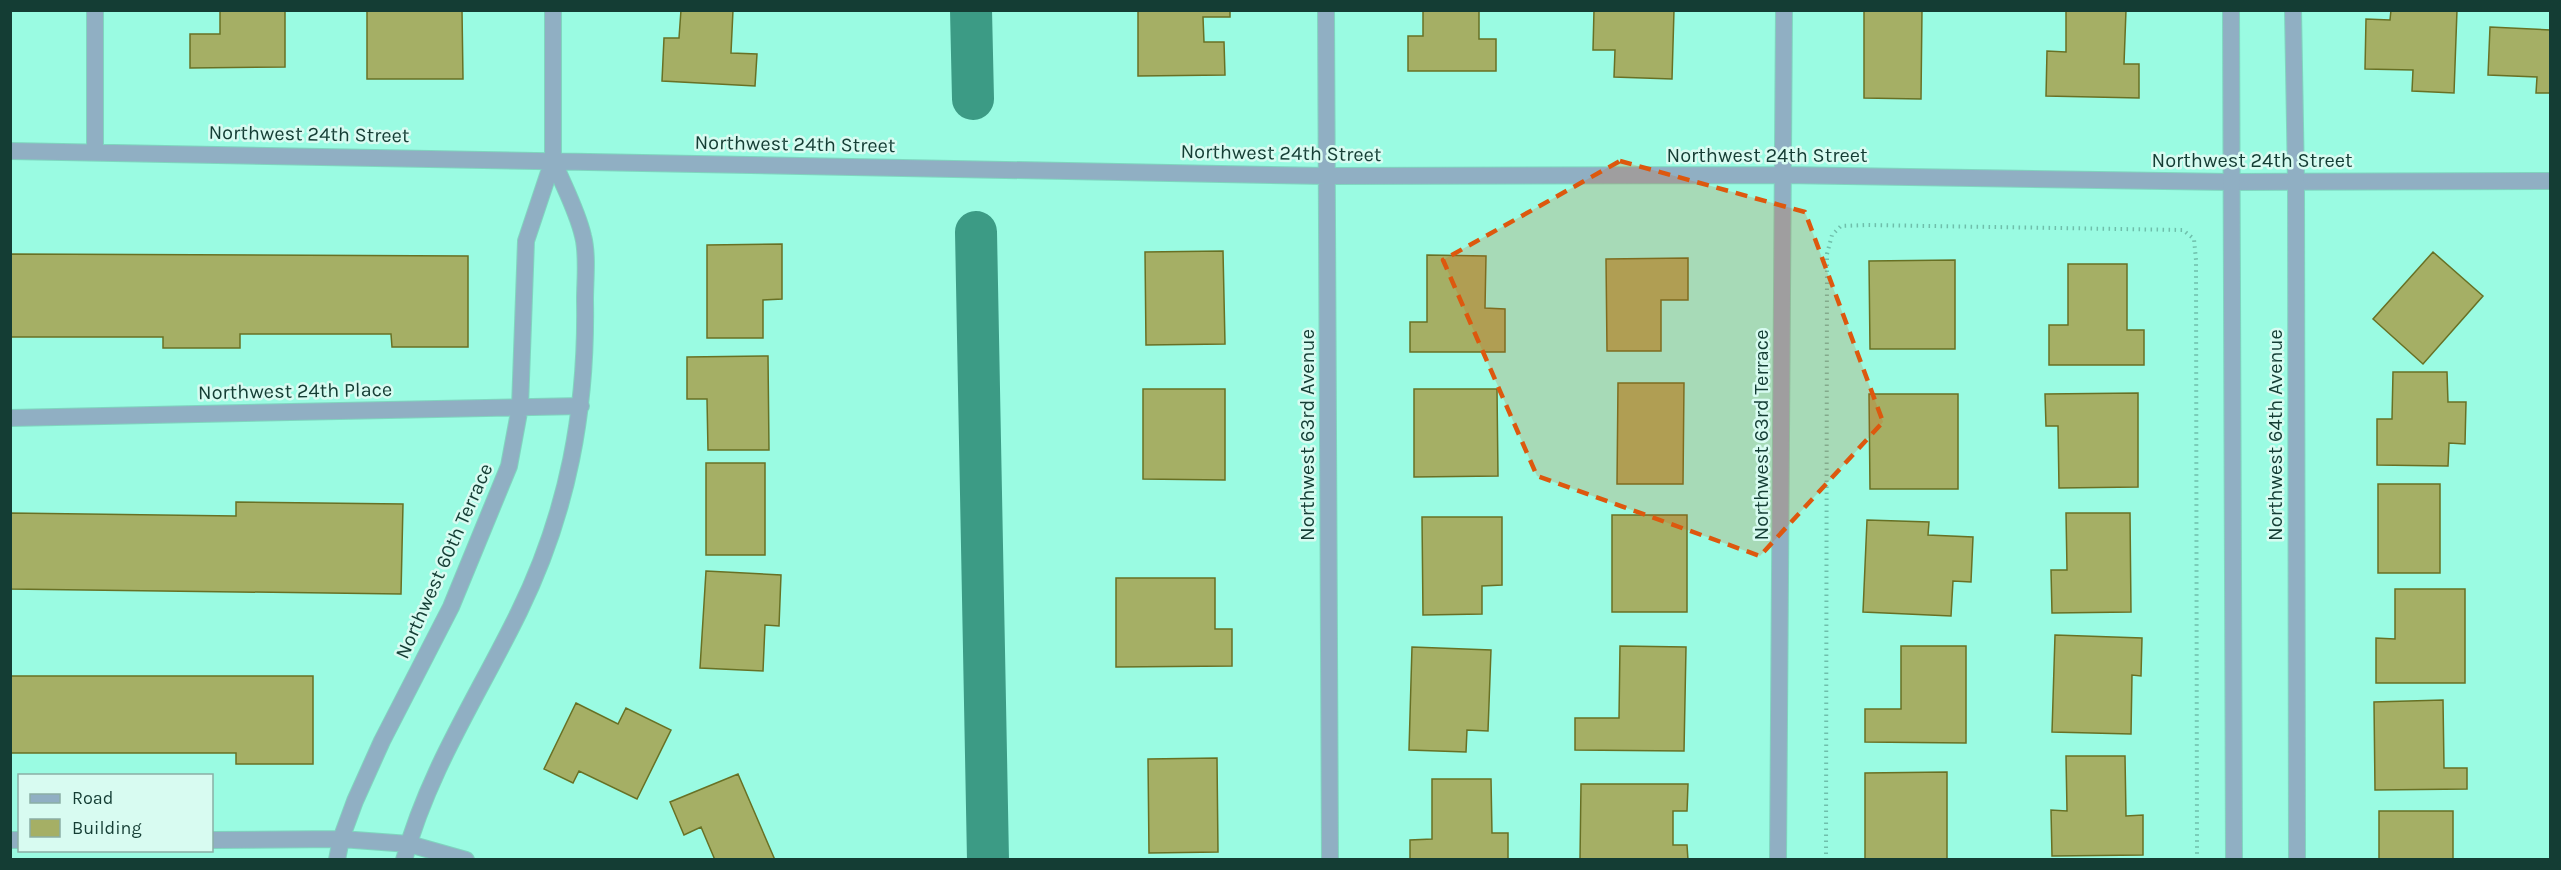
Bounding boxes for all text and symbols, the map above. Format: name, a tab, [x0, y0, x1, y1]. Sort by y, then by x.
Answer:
street label: Northwest 24th Street	[208, 121, 410, 147]
street label: Northwest 24th Street	[694, 131, 896, 157]
street label: Northwest 24th Street	[1180, 140, 1382, 166]
street label: Northwest 24th Street	[1667, 144, 1868, 167]
street label: Northwest 24th Street	[2152, 149, 2353, 172]
street label: Northwest 63rd Avenue	[1296, 329, 1319, 541]
street label: Northwest 64th Avenue	[2264, 329, 2287, 541]
street label: Northwest 63rd Terrace	[1750, 330, 1773, 540]
street label: Northwest 24th Place	[198, 378, 392, 404]
street label: Northwest 60th Terrace	[390, 460, 498, 662]
legend	[18, 774, 213, 852]
text: Road	[72, 787, 113, 809]
text: Building	[72, 817, 142, 839]

